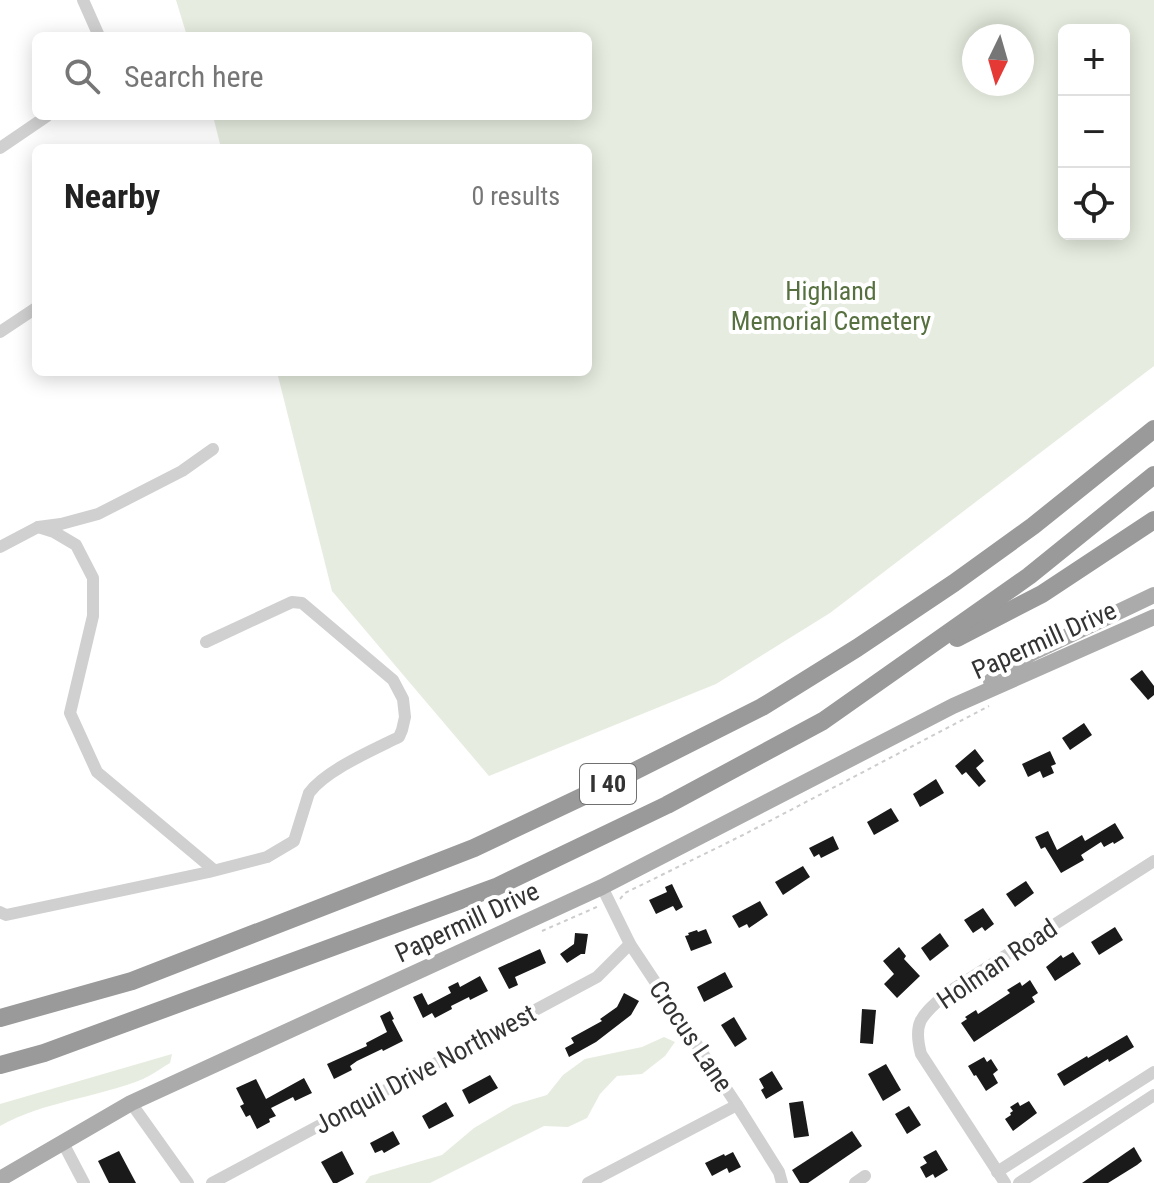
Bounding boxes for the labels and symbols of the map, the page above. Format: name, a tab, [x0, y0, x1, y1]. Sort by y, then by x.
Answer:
north arrow	[962, 24, 1034, 96]
park label: Highland Memorial Cemetery	[731, 276, 931, 336]
street label: Papermill Drive	[967, 595, 1121, 685]
road number: I 40	[580, 764, 636, 804]
street label: Papermill Drive	[390, 876, 544, 968]
street label: Holman Road	[931, 913, 1063, 1015]
street label: Crocus Lane	[643, 975, 739, 1097]
street label: Jonquil Drive Northwest	[309, 998, 541, 1140]

